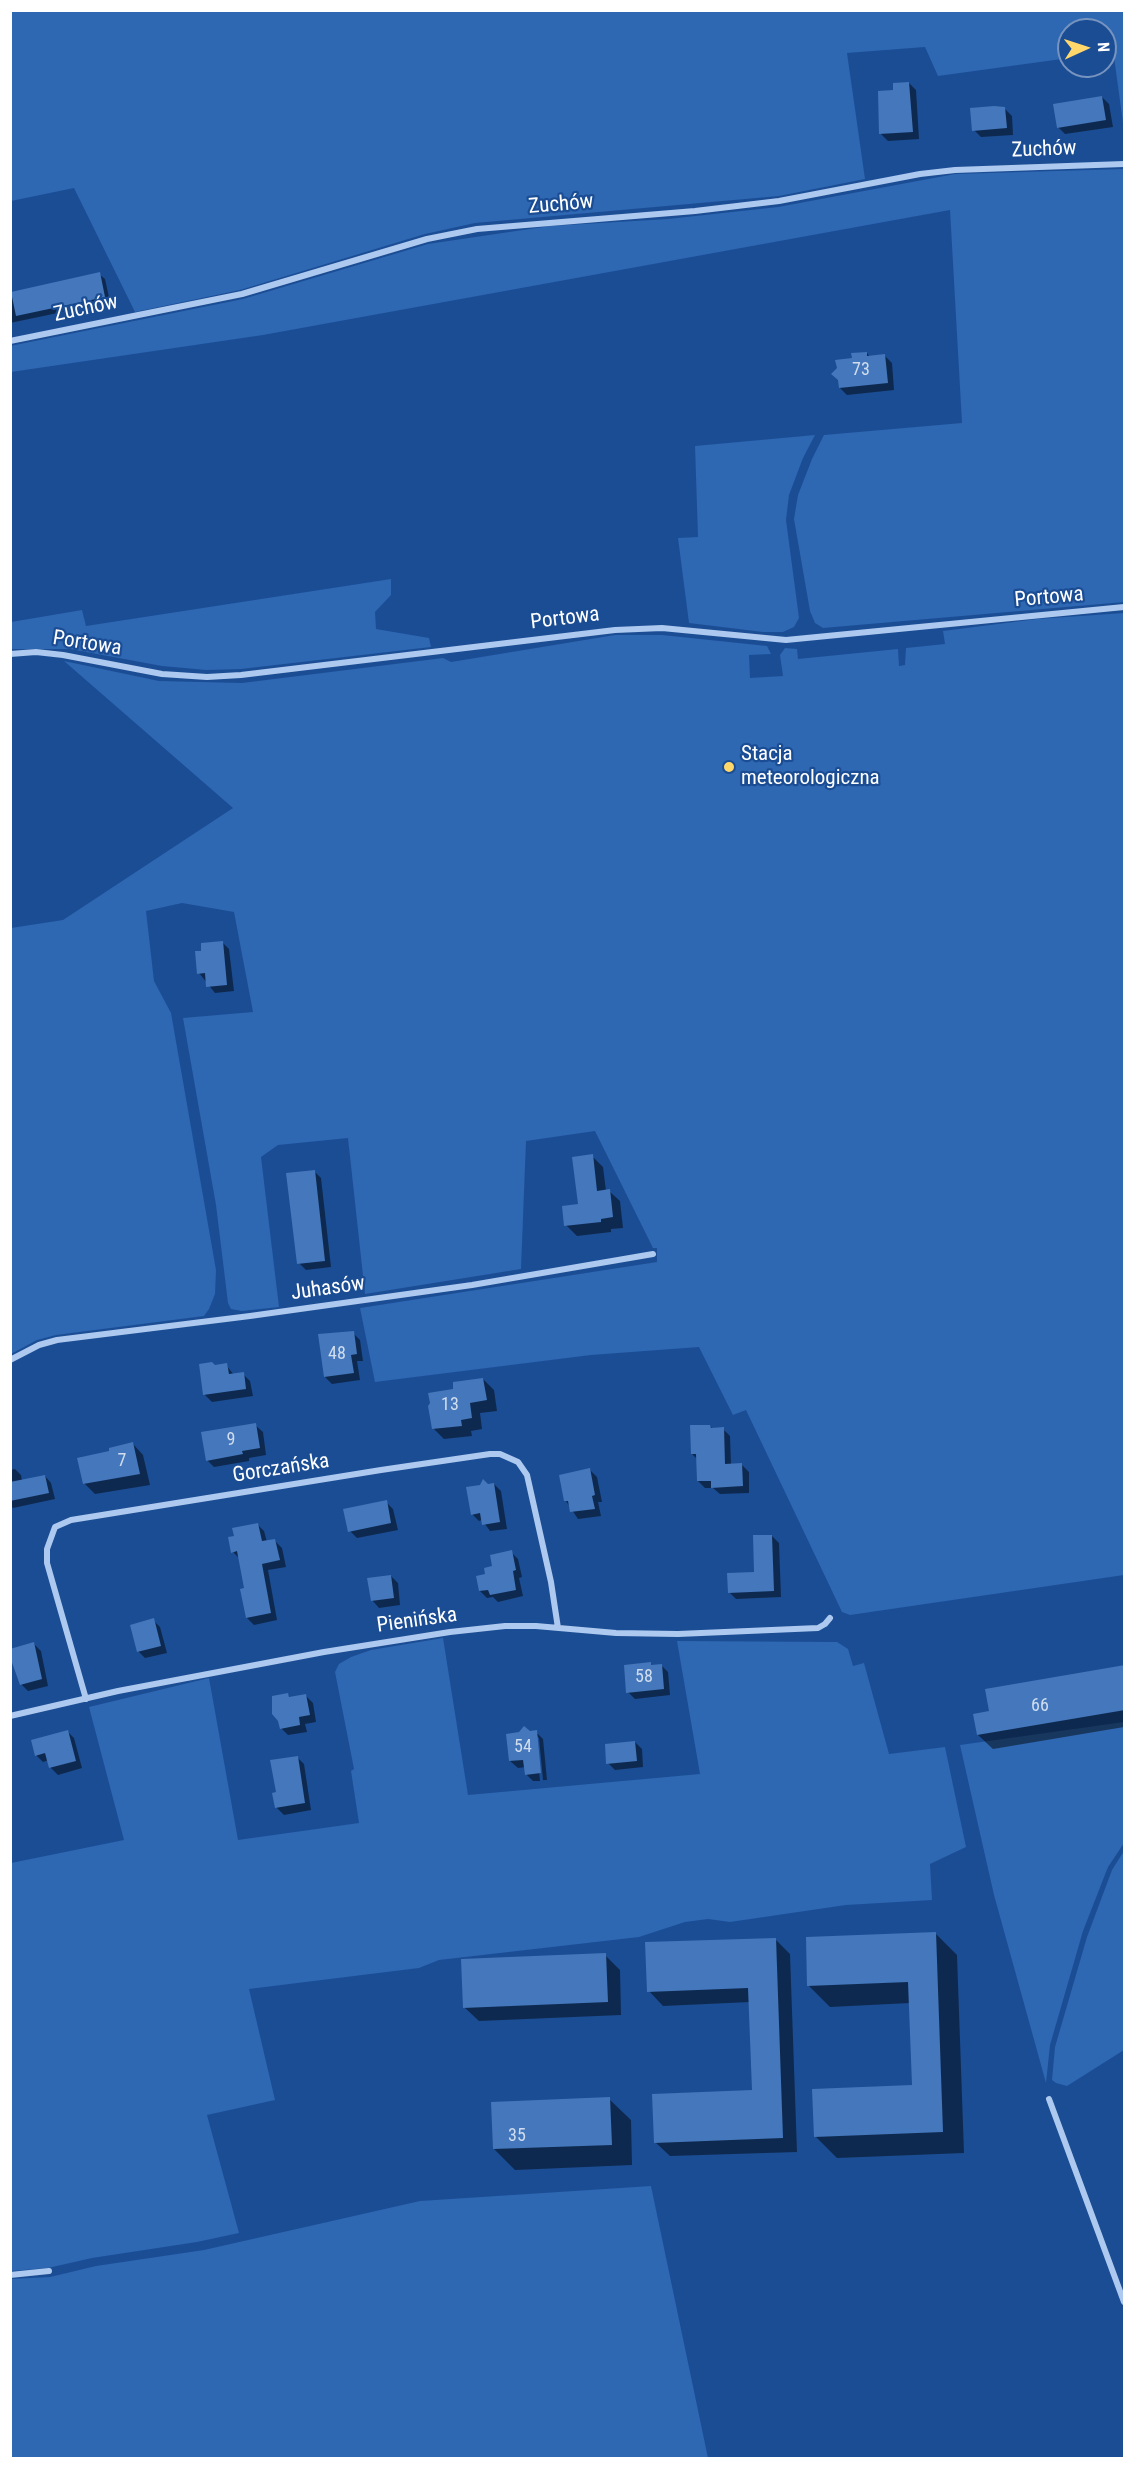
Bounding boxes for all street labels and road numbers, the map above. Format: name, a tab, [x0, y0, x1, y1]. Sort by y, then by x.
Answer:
street label: Zuchów	[1011, 136, 1077, 164]
street label: Zuchów	[528, 190, 594, 220]
street label: Zuchów	[52, 290, 120, 328]
street label: Portowa	[1013, 582, 1085, 614]
street label: Portowa	[529, 602, 601, 636]
street label: Portowa	[51, 626, 123, 662]
street label: Juhasów	[289, 1271, 367, 1307]
street label: Gorczańska	[231, 1449, 331, 1489]
street label: Pienińska	[375, 1603, 459, 1639]

